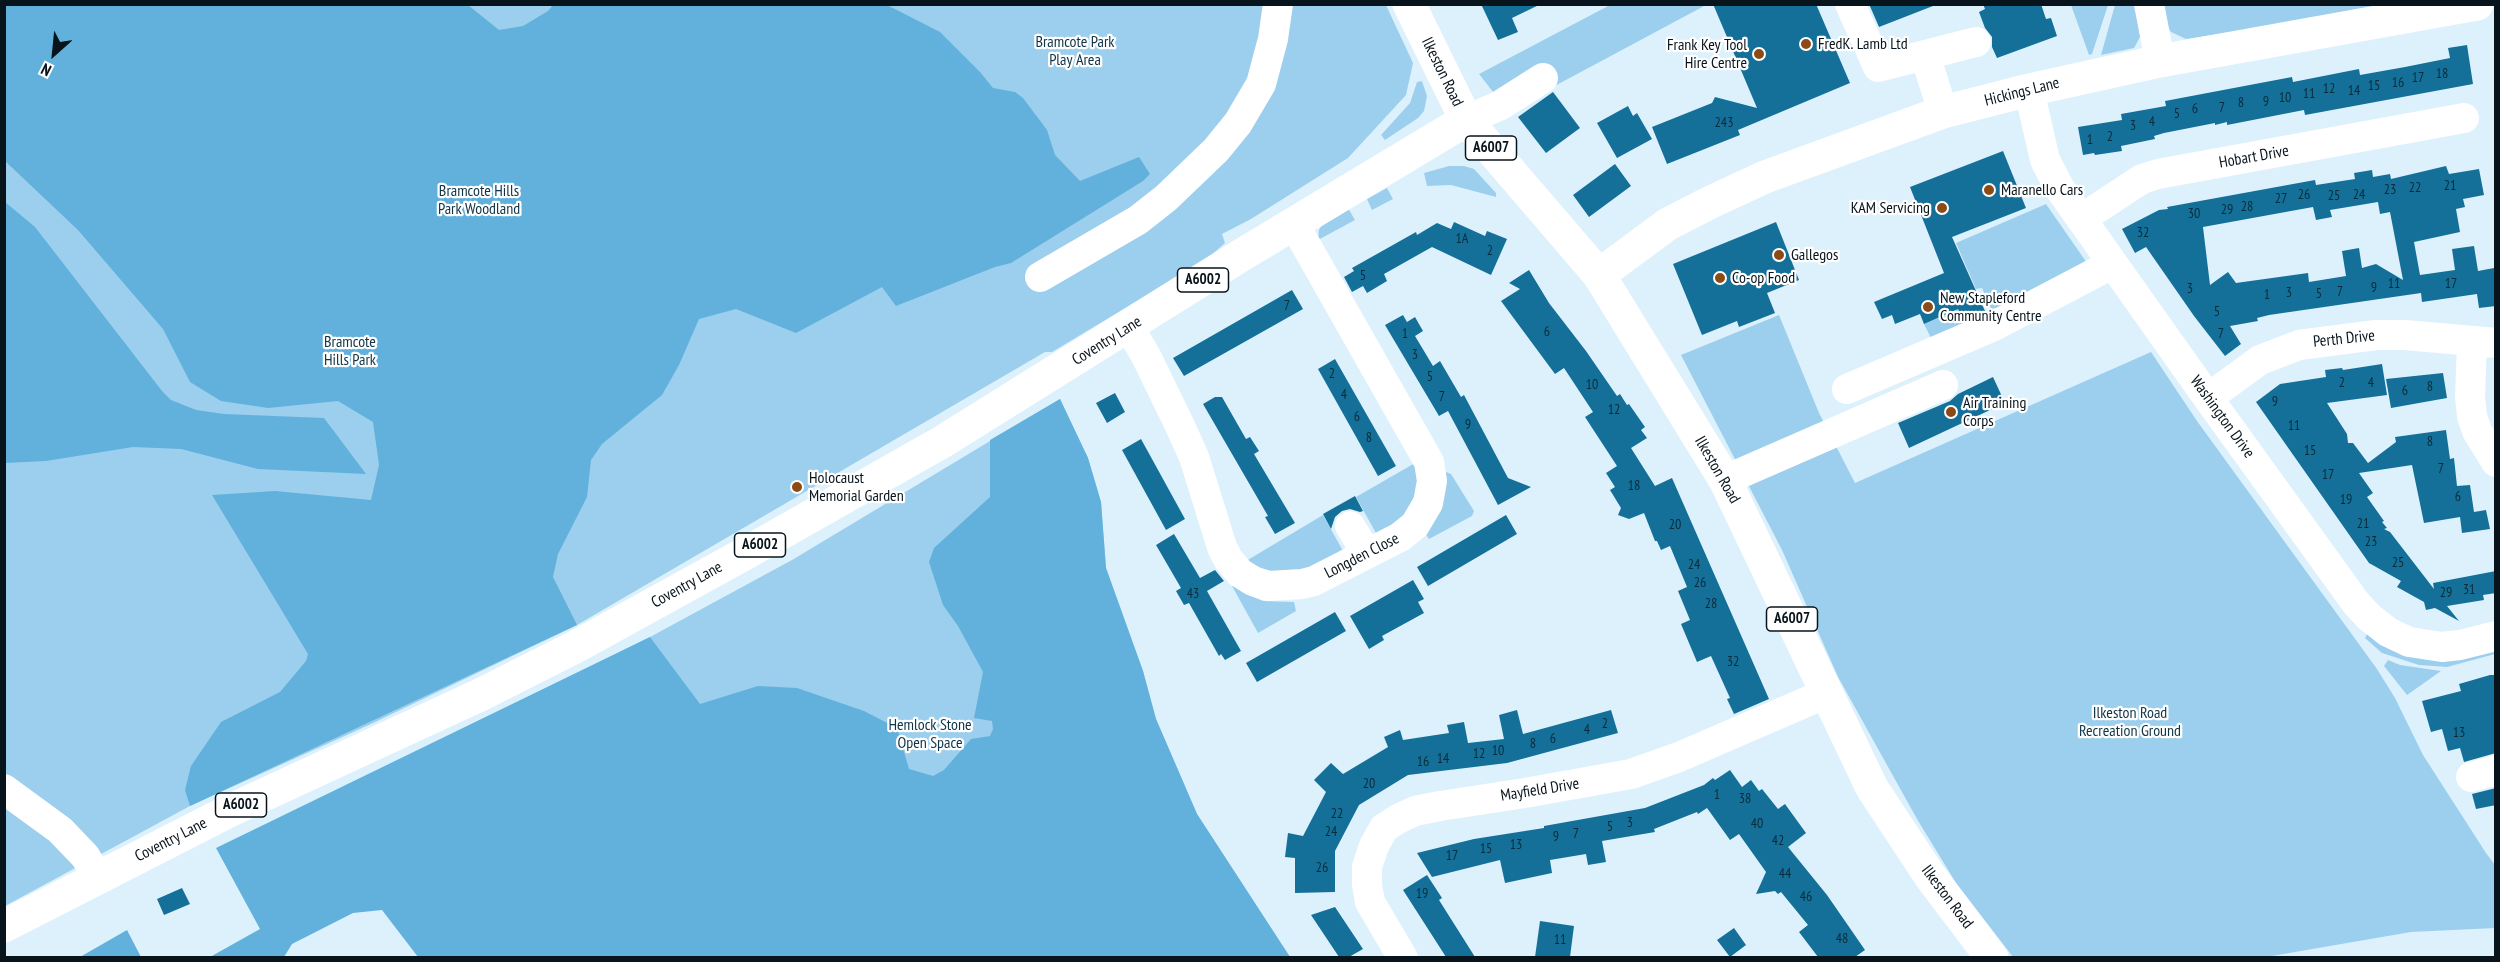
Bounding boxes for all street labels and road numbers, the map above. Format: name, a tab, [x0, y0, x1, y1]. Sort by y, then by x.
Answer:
street label: Ilkeston Road	[1417, 34, 1467, 110]
street label: Hickings Lane	[1983, 73, 2061, 111]
road number: A6007	[1466, 136, 1516, 160]
street label: Hobart Drive	[2218, 141, 2290, 173]
road number: A6002	[1178, 268, 1228, 292]
street label: Coventry Lane	[1069, 312, 1145, 370]
street label: Perth Drive	[2312, 326, 2376, 352]
street label: Washington Drive	[2186, 372, 2258, 462]
street label: Ilkeston Road	[1690, 433, 1744, 507]
street label: Longden Close	[1322, 529, 1402, 583]
road number: A6002	[734, 533, 786, 557]
street label: Coventry Lane	[648, 558, 726, 612]
road number: A6007	[1766, 607, 1818, 631]
street label: Mayfield Drive	[1499, 774, 1581, 806]
road number: A6002	[216, 793, 266, 817]
street label: Coventry Lane	[132, 814, 210, 866]
street label: Ilkeston Road	[1917, 862, 1977, 932]

